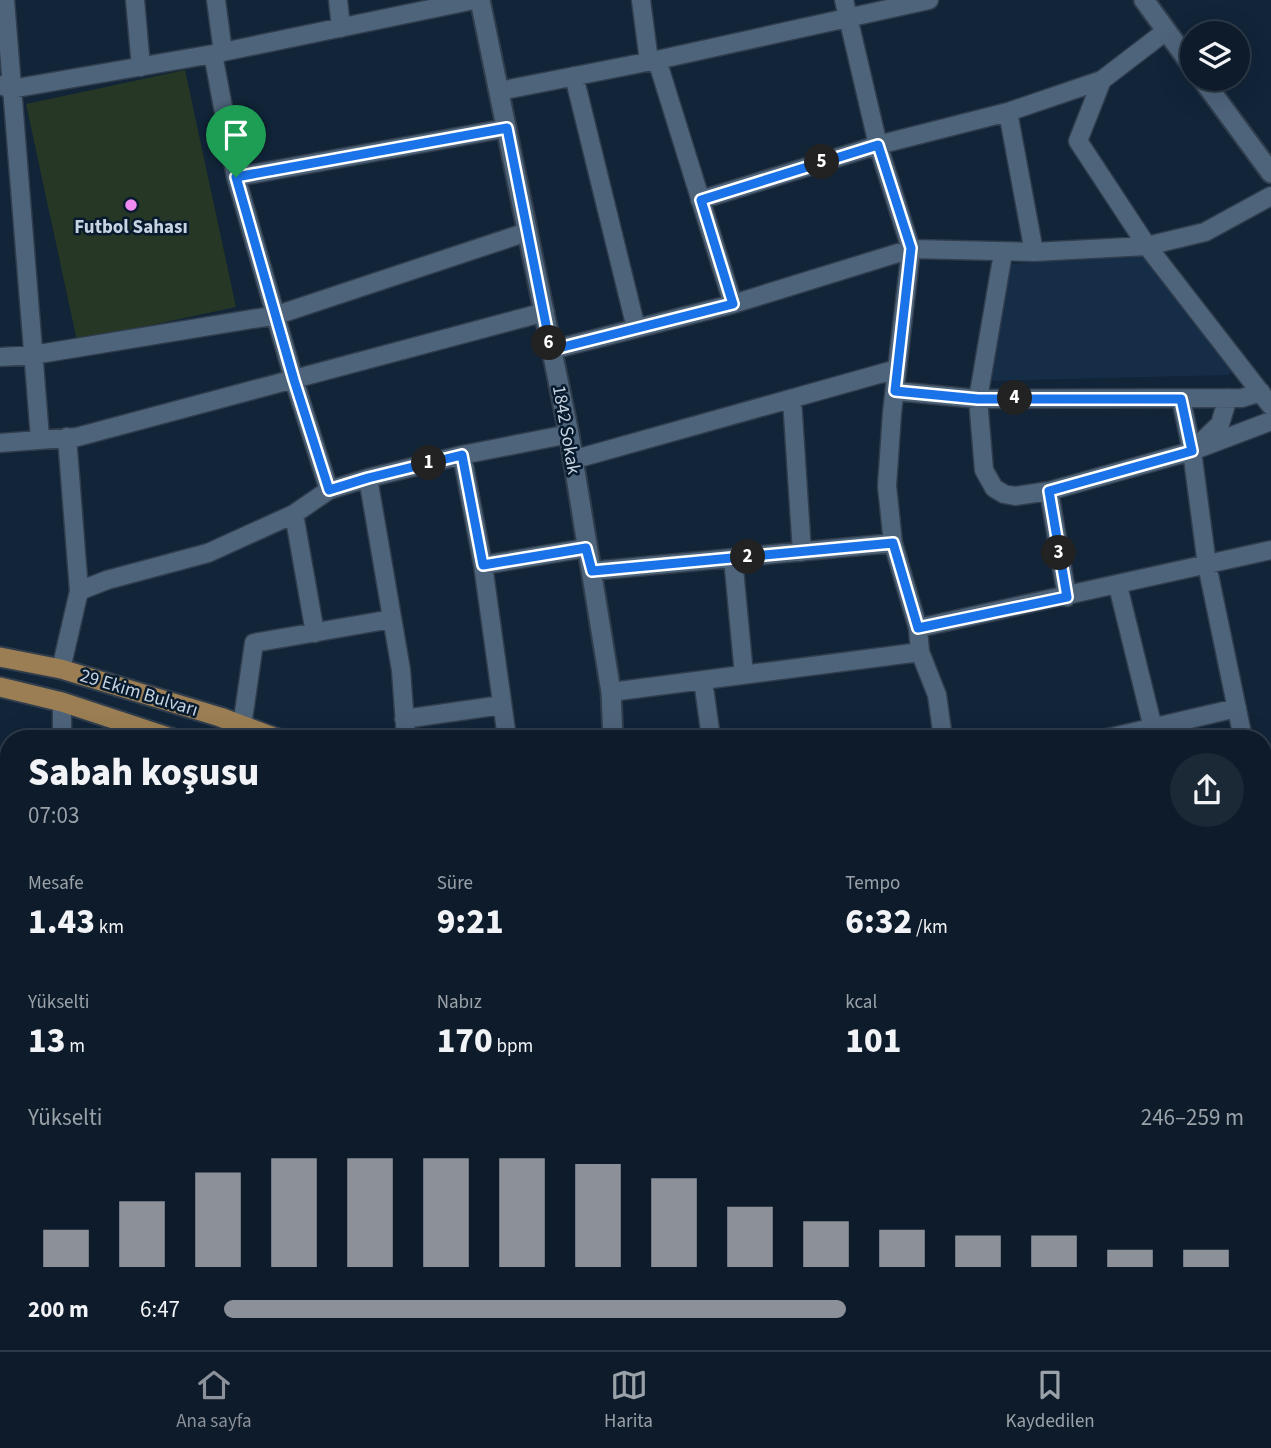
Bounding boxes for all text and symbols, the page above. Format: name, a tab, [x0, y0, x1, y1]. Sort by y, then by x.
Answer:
map controls	[1180, 21, 1250, 91]
button: layers	[1180, 21, 1250, 91]
pin	[206, 105, 266, 177]
icon: arrive	[217, 116, 255, 154]
pin: 5	[804, 144, 840, 180]
text: 5	[816, 148, 827, 175]
marker: Futbol Sahası	[123, 197, 139, 213]
place label: Futbol Sahası	[74, 214, 188, 241]
pin: 6	[532, 326, 566, 360]
text: 6	[543, 329, 554, 356]
pin: 4	[998, 380, 1032, 416]
street label: 1842 Sokak	[545, 383, 587, 477]
text: 4	[1009, 384, 1020, 411]
pin: 1	[412, 446, 446, 480]
text: 1	[423, 449, 434, 476]
pin: 3	[1042, 536, 1076, 570]
text: 3	[1053, 539, 1064, 566]
pin: 2	[730, 540, 766, 574]
text: 2	[742, 543, 753, 570]
street label: 29 Ekim Bulvarı	[77, 662, 201, 724]
text: Sabah koşusu	[28, 746, 259, 800]
button: share	[1170, 753, 1244, 827]
text: 07:03	[28, 799, 79, 832]
text: Mesafe	[28, 870, 84, 897]
text: Süre	[437, 870, 473, 897]
text: Tempo	[845, 870, 900, 897]
text: 1.43	[28, 897, 95, 947]
text: 9:21	[437, 897, 504, 947]
text: 6:32	[845, 897, 912, 947]
text: km	[95, 914, 124, 941]
text: /km	[912, 914, 948, 941]
text: Yükselti	[28, 989, 89, 1016]
text: Nabız	[437, 989, 482, 1016]
text: kcal	[845, 989, 877, 1016]
text: 13	[28, 1016, 65, 1066]
text: 170	[437, 1016, 493, 1066]
text: 101	[845, 1016, 901, 1066]
text: m	[65, 1033, 85, 1060]
text: bpm	[493, 1033, 533, 1060]
text: Yükselti	[28, 1101, 102, 1134]
text: 246–259 m	[1141, 1101, 1244, 1134]
text: 200 m	[28, 1293, 89, 1326]
text: 6:47	[140, 1293, 180, 1326]
tab: Ana sayfa	[176, 1366, 252, 1435]
tab: Harita	[604, 1366, 653, 1435]
tab: Kaydedilen	[1005, 1366, 1095, 1435]

